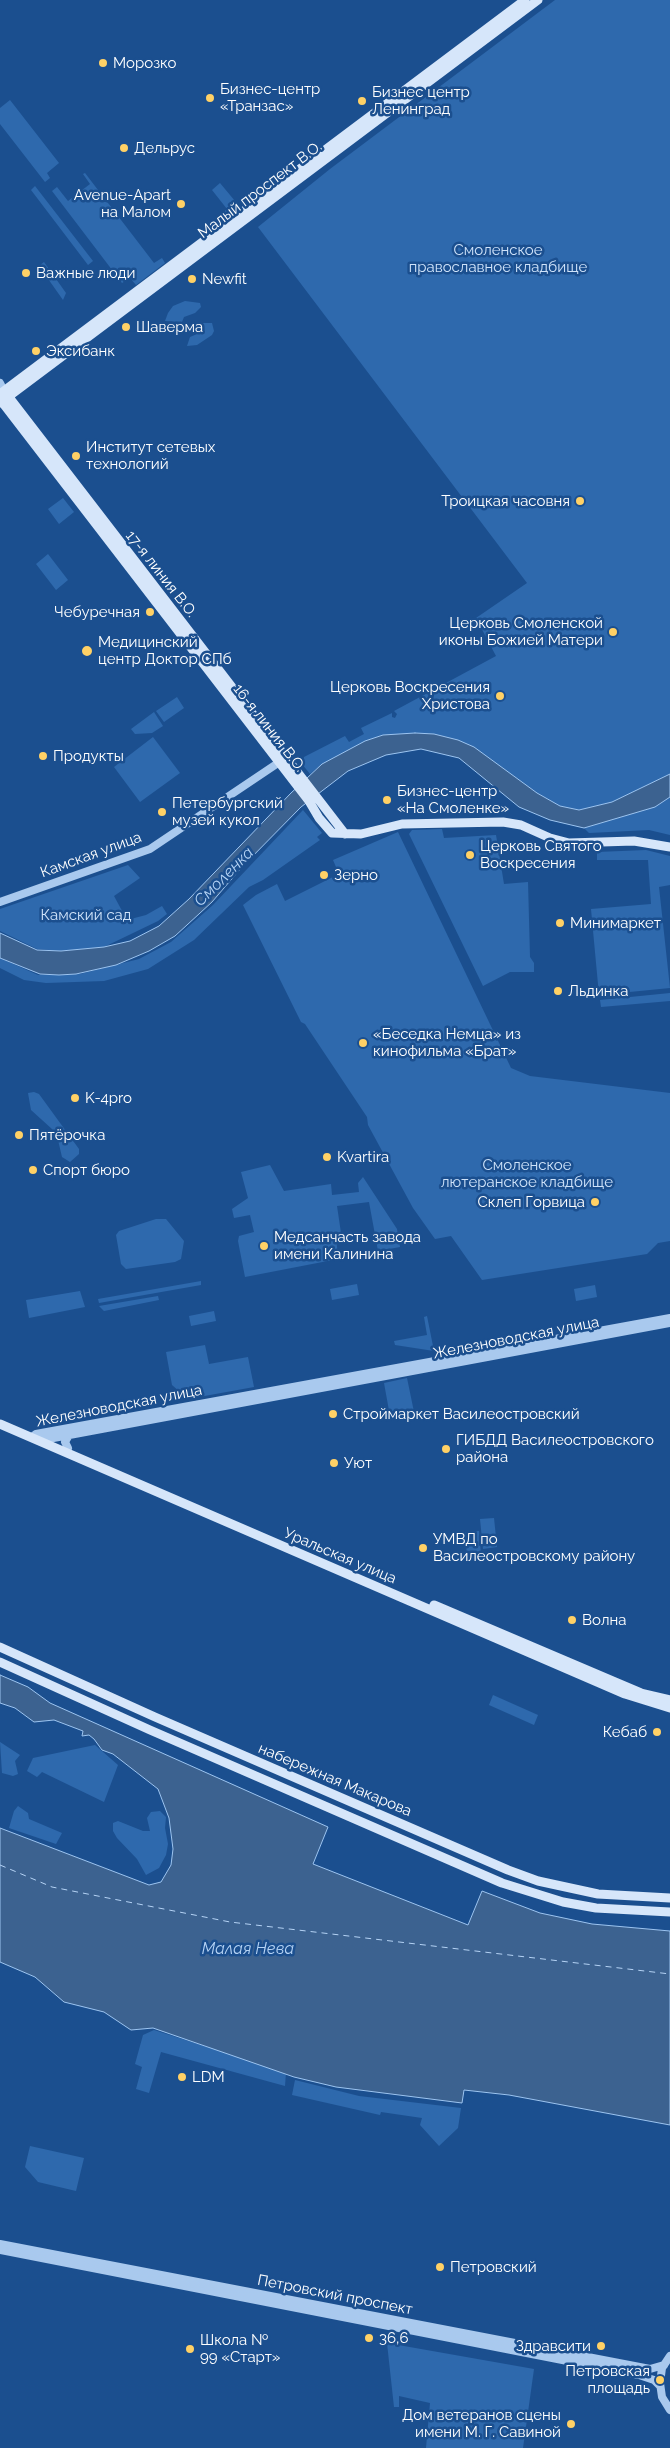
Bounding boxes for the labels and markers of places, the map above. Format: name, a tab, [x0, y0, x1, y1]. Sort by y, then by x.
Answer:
place label: Морозко	[113, 54, 176, 72]
marker: Морозко	[97, 57, 109, 69]
place label: Бизнес-центр «Транзас»	[220, 80, 320, 115]
place label: Бизнес центр Ленинград	[372, 83, 470, 118]
marker: Бизнес-центр «Транзас»	[204, 92, 216, 104]
marker: Бизнес центр Ленинград	[356, 95, 368, 107]
place label: Дельрус	[134, 139, 195, 157]
marker: Дельрус	[118, 142, 130, 154]
place label: Аvenue-Apart на Малом	[74, 186, 171, 221]
marker: Аvenue-Apart на Малом	[175, 198, 187, 210]
place label: Важные люди	[36, 264, 135, 282]
marker: Важные люди	[20, 267, 32, 279]
place label: Newfit	[202, 270, 247, 288]
marker: Newfit	[186, 273, 198, 285]
place label: Шаверма	[136, 318, 203, 336]
marker: Шаверма	[120, 321, 132, 333]
place label: Эксибанк	[46, 342, 115, 360]
marker: Эксибанк	[30, 345, 42, 357]
place label: Институт сетевых технологий	[86, 438, 215, 473]
marker: Институт сетевых технологий	[70, 450, 82, 462]
place label: Троицкая часовня	[441, 492, 570, 510]
marker: Троицкая часовня	[574, 495, 586, 507]
place label: Чебуречная	[54, 603, 140, 621]
marker: Чебуречная	[144, 606, 156, 618]
place label: Церковь Смоленской иконы Божией Матери	[439, 614, 603, 649]
marker: Церковь Смоленской иконы Божией Матери	[607, 626, 619, 638]
place label: Медицинский центр Доктор СПб	[98, 633, 232, 668]
marker: Медицинский центр Доктор СПб	[80, 644, 94, 658]
place label: Церковь Воскресения Христова	[330, 678, 490, 713]
marker: Церковь Воскресения Христова	[494, 690, 506, 702]
place label: Продукты	[53, 747, 124, 765]
marker: Продукты	[37, 750, 49, 762]
place label: Бизнес-центр «На Смоленке»	[397, 782, 509, 817]
place label: Петербургский музей кукол	[172, 794, 283, 829]
marker: Бизнес-центр «На Смоленке»	[381, 794, 393, 806]
marker: Петербургский музей кукол	[156, 806, 168, 818]
place label: Церковь Святого Воскресения	[480, 837, 602, 872]
marker: Церковь Святого Воскресения	[464, 849, 476, 861]
place label: Зерно	[334, 866, 378, 884]
marker: Зерно	[318, 869, 330, 881]
place label: Минимаркет	[570, 914, 661, 932]
marker: Минимаркет	[554, 917, 566, 929]
place label: Льдинка	[568, 982, 629, 1000]
marker: Льдинка	[552, 985, 564, 997]
place label: «Беседка Немца» из кинофильма «Брат»	[373, 1025, 521, 1060]
marker: «Беседка Немца» из кинофильма «Брат»	[357, 1037, 369, 1049]
place label: K-4pro	[85, 1089, 132, 1107]
marker: K-4pro	[69, 1092, 81, 1104]
place label: Пятёрочка	[29, 1126, 105, 1144]
marker: Пятёрочка	[13, 1129, 25, 1141]
place label: Kvartira	[337, 1148, 389, 1166]
marker: Kvartira	[321, 1151, 333, 1163]
place label: Спорт бюро	[43, 1161, 130, 1179]
marker: Спорт бюро	[27, 1164, 39, 1176]
place label: Склеп Горвица	[478, 1193, 585, 1211]
marker: Склеп Горвица	[589, 1196, 601, 1208]
place label: Медсанчасть завода имени Калинина	[274, 1228, 421, 1263]
marker: Медсанчасть завода имени Калинина	[258, 1240, 270, 1252]
place label: Строймаркет Василеостровский	[343, 1405, 580, 1423]
marker: Строймаркет Василеостровский	[327, 1408, 339, 1420]
place label: ГИБДД Василеостровского района	[456, 1431, 654, 1466]
marker: ГИБДД Василеостровского района	[440, 1443, 452, 1455]
place label: Уют	[344, 1454, 372, 1472]
marker: Уют	[328, 1457, 340, 1469]
place label: УМВД по Василеостровскому району	[433, 1530, 635, 1565]
marker: УМВД по Василеостровскому району	[417, 1542, 429, 1554]
place label: Волна	[582, 1611, 626, 1629]
marker: Волна	[566, 1614, 578, 1626]
place label: Кебаб	[603, 1723, 647, 1741]
marker: Кебаб	[651, 1726, 663, 1738]
place label: LDM	[192, 2068, 225, 2086]
marker: LDM	[176, 2071, 188, 2083]
place label: Петровский	[450, 2258, 537, 2276]
marker: Петровский	[434, 2261, 446, 2273]
place label: 36,6	[379, 2329, 408, 2347]
place label: Школа № 99 «Старт»	[200, 2331, 280, 2366]
marker: 36,6	[363, 2332, 375, 2344]
place label: Здравсити	[516, 2337, 591, 2355]
marker: Здравсити	[595, 2340, 607, 2352]
marker: Школа № 99 «Старт»	[184, 2343, 196, 2355]
place label: Петровская площадь	[565, 2362, 650, 2397]
marker: Петровская площадь	[654, 2374, 666, 2386]
place label: Дом ветеранов сцены имени М. Г. Савиной	[402, 2406, 561, 2441]
marker: Дом ветеранов сцены имени М. Г. Савиной	[565, 2418, 577, 2430]

